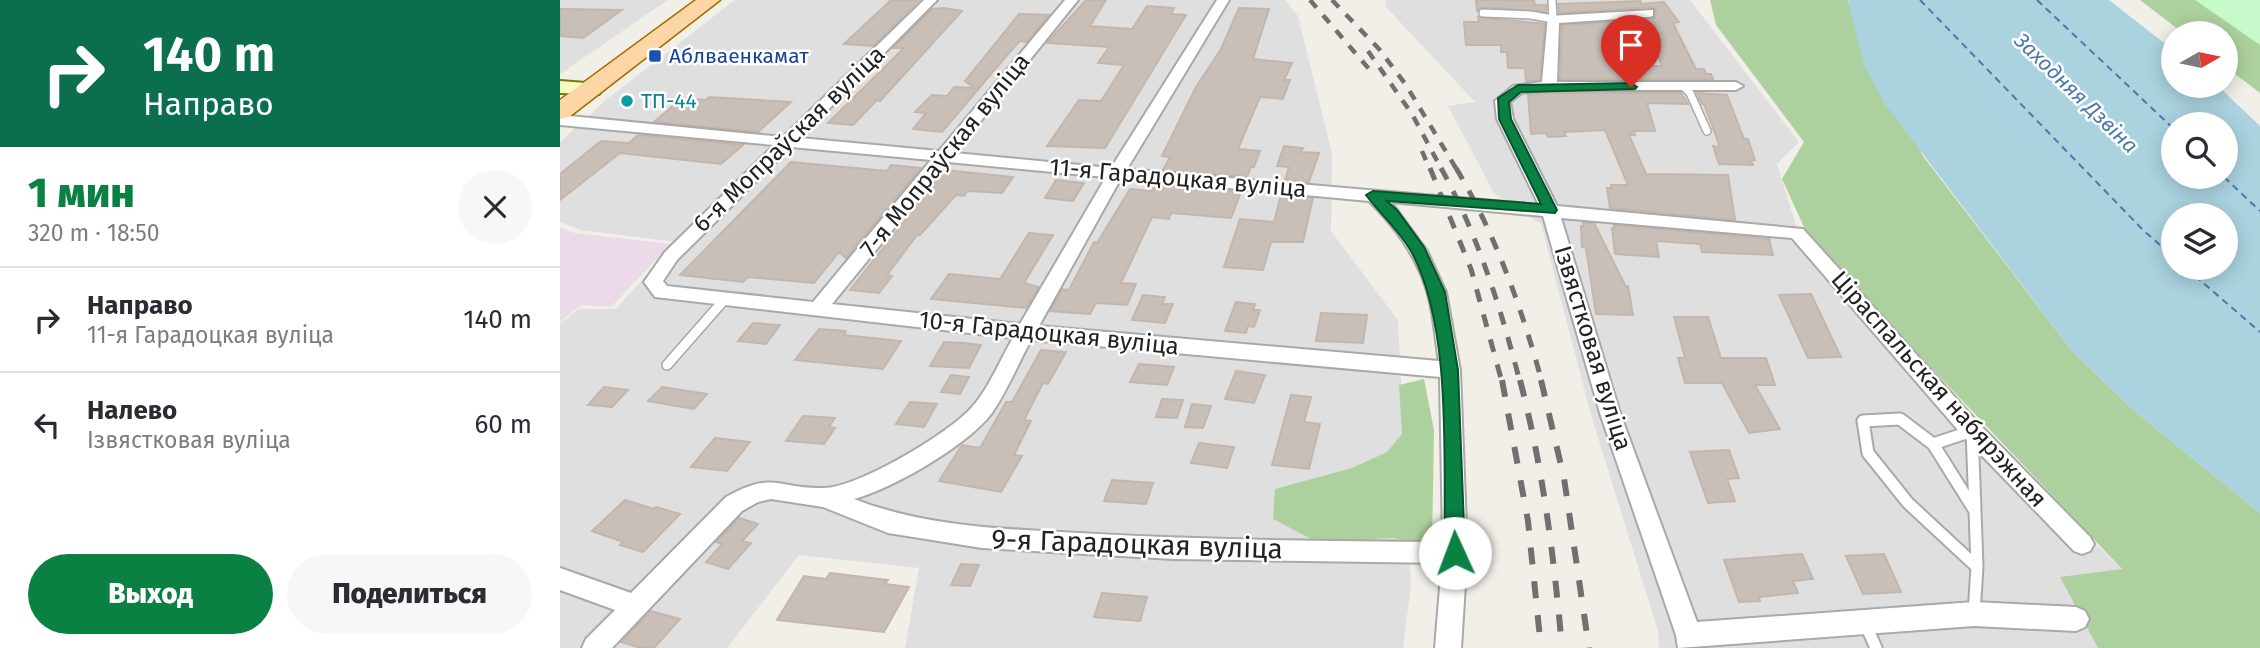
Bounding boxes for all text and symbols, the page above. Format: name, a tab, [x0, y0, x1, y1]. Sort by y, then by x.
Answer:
pin	[1601, 15, 1661, 87]
north arrow	[2161, 21, 2238, 98]
map controls	[2161, 21, 2238, 280]
text: 140 m	[143, 25, 275, 84]
icon: arrive	[1612, 26, 1650, 64]
water label: Заходняя Дзвіна	[2008, 27, 2143, 158]
icon: right	[28, 28, 119, 119]
street label: 6-я Мопраўская вуліца	[687, 40, 891, 238]
place label: Аблваенкамат	[669, 43, 809, 69]
marker: Аблваенкамат	[647, 48, 663, 64]
street label: 7-я Мопраўская вуліца	[854, 48, 1036, 262]
text: Направо	[143, 85, 274, 123]
place label: ТП-44	[641, 88, 697, 114]
marker: ТП-44	[619, 93, 635, 109]
button: search	[2161, 112, 2238, 189]
street label: 11-я Гарадоцкая вуліца	[1048, 153, 1308, 203]
text: 1 мин	[28, 168, 135, 218]
button: close	[458, 170, 532, 244]
button: layers	[2161, 203, 2238, 280]
text: 320 m · 18:50	[28, 219, 160, 247]
street label: Ізвястковая вуліца	[1549, 242, 1637, 454]
street label: Ціраспальская набярэжная	[1826, 265, 2052, 513]
text: Направо	[87, 290, 193, 321]
icon: right	[28, 301, 66, 339]
text: 140 m	[463, 304, 532, 335]
street label: 10-я Гарадоцкая вуліца	[918, 305, 1180, 361]
text: 11-я Гарадоцкая вуліца	[87, 321, 334, 349]
text: Налево	[87, 395, 177, 426]
icon: left	[28, 406, 66, 444]
text: 60 m	[474, 409, 532, 440]
text: Ізвястковая вуліца	[87, 426, 291, 454]
position arrow	[1418, 516, 1492, 590]
street label: 9-я Гарадоцкая вуліца	[991, 522, 1283, 566]
button: Выход	[28, 554, 273, 634]
button: Поделиться	[287, 554, 532, 634]

